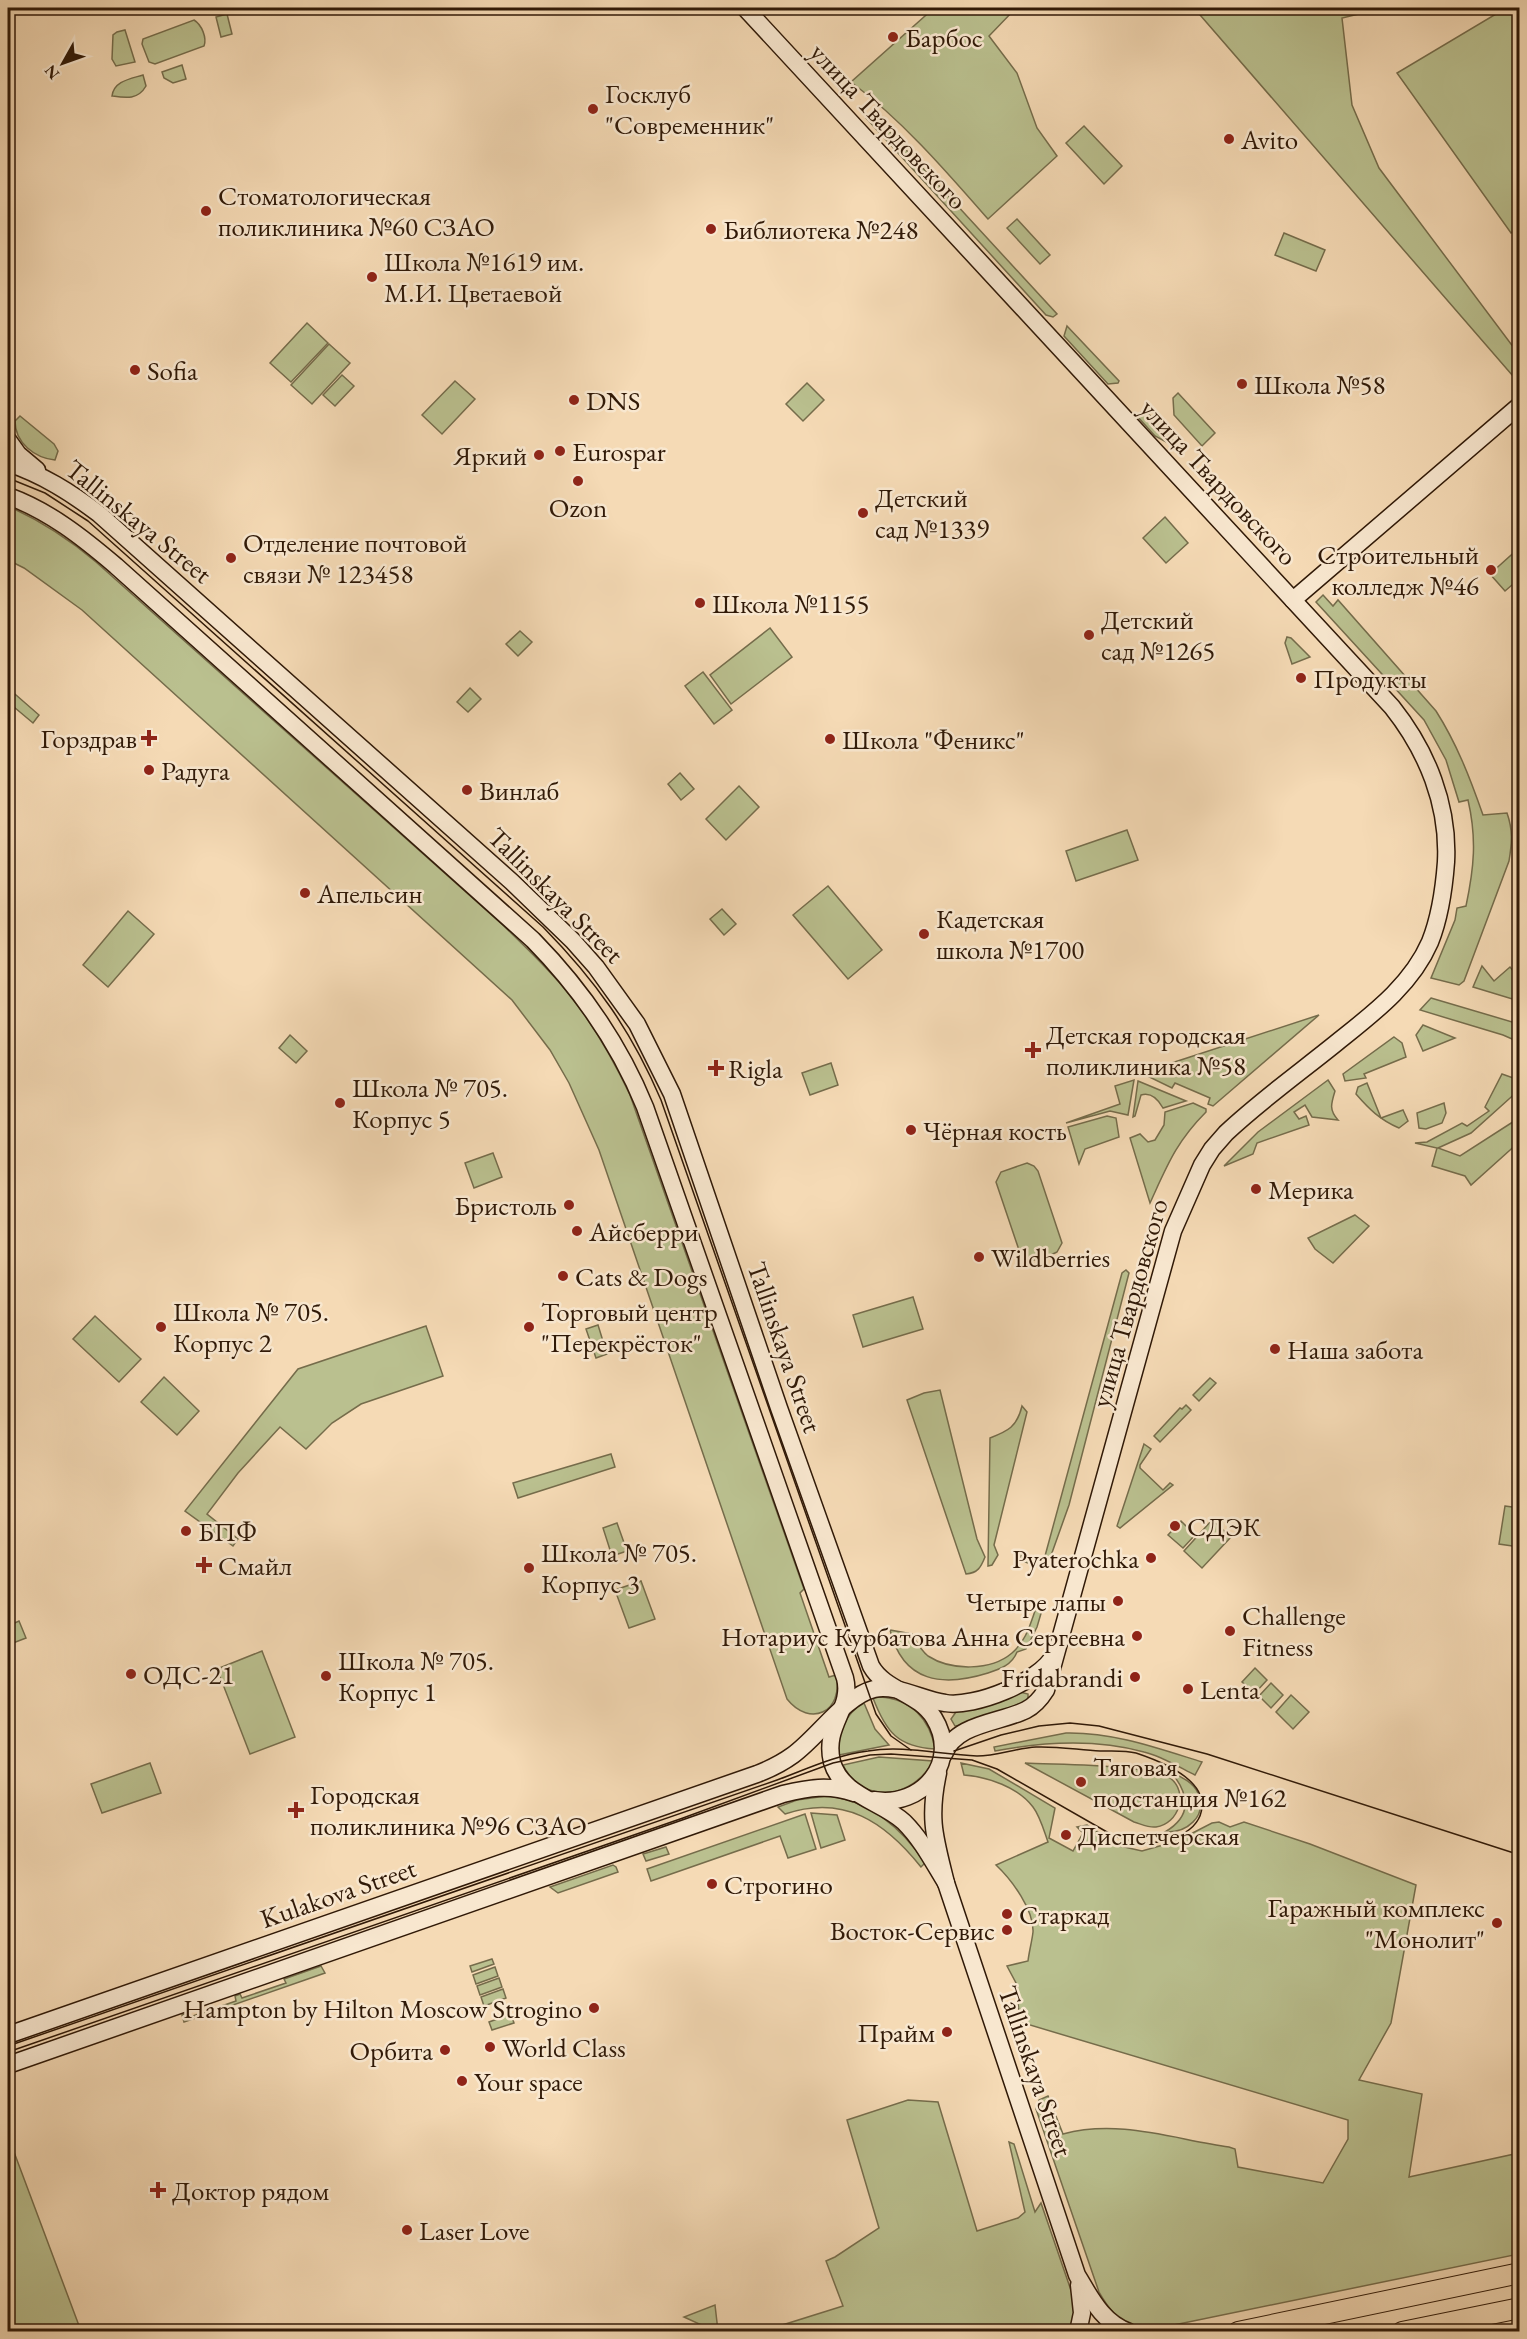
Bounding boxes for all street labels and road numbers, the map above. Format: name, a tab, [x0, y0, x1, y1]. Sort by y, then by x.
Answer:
street label: улица Твардовского	[803, 35, 975, 217]
street label: улица Твардовского	[1133, 391, 1305, 573]
street label: Tallinskaya Street	[59, 451, 220, 591]
street label: Tallinskaya Street	[480, 819, 632, 971]
street label: улица Твардовского	[1082, 1194, 1176, 1412]
street label: Tallinskaya Street	[739, 1257, 831, 1438]
street label: Kulakova Street	[256, 1850, 421, 1936]
street label: Tallinskaya Street	[990, 1981, 1082, 2162]

